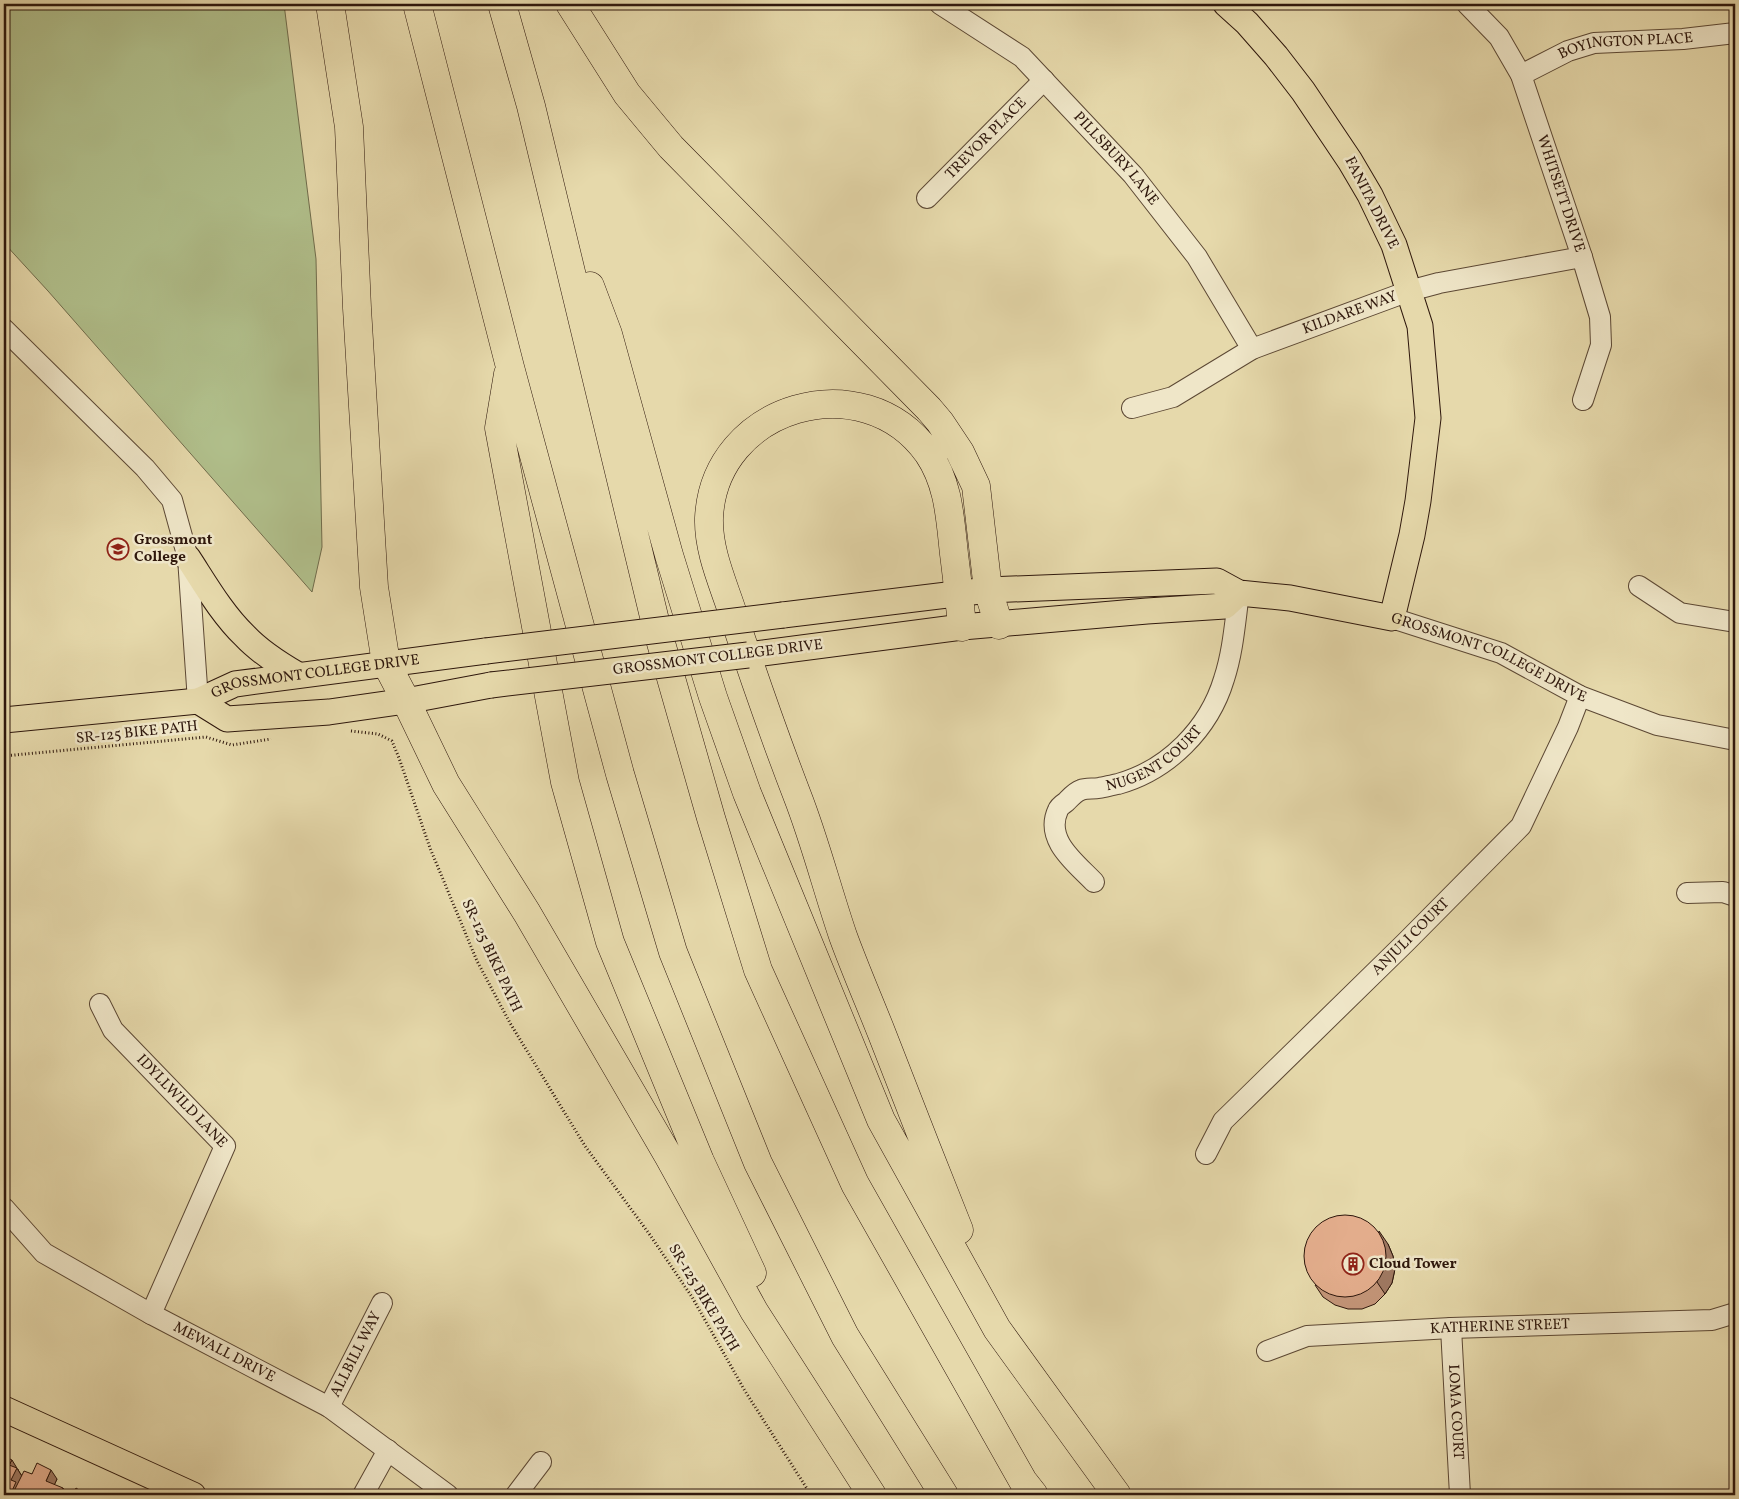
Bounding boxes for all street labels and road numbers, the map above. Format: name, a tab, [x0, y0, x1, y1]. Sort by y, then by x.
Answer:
street label: BOYINGTON PLACE	[1554, 27, 1694, 65]
street label: TREVOR PLACE	[941, 93, 1032, 184]
street label: PILLSBURY LANE	[1068, 107, 1163, 210]
street label: WHITSETT DRIVE	[1531, 132, 1590, 255]
street label: FANITA DRIVE	[1339, 153, 1403, 253]
street label: KILDARE WAY	[1299, 286, 1400, 340]
street label: GROSSMONT COLLEGE DRIVE	[1388, 608, 1590, 708]
street label: GROSSMONT COLLEGE DRIVE	[612, 635, 824, 681]
street label: GROSSMONT COLLEGE DRIVE	[208, 649, 421, 704]
street label: SR-125 BIKE PATH	[75, 716, 199, 750]
street label: NUGENT COURT	[1104, 721, 1207, 797]
street label: ANJULI COURT	[1367, 893, 1454, 980]
street label: SR-125 BIKE PATH	[456, 896, 526, 1016]
street label: IDYLLWILD LANE	[131, 1050, 232, 1153]
street label: SR-125 BIKE PATH	[663, 1240, 743, 1356]
street label: ALLBILL WAY	[325, 1307, 387, 1401]
street label: KATHERINE STREET	[1430, 1314, 1571, 1340]
street label: MEWALL DRIVE	[170, 1317, 279, 1388]
street label: LOMA COURT	[1442, 1364, 1469, 1460]

